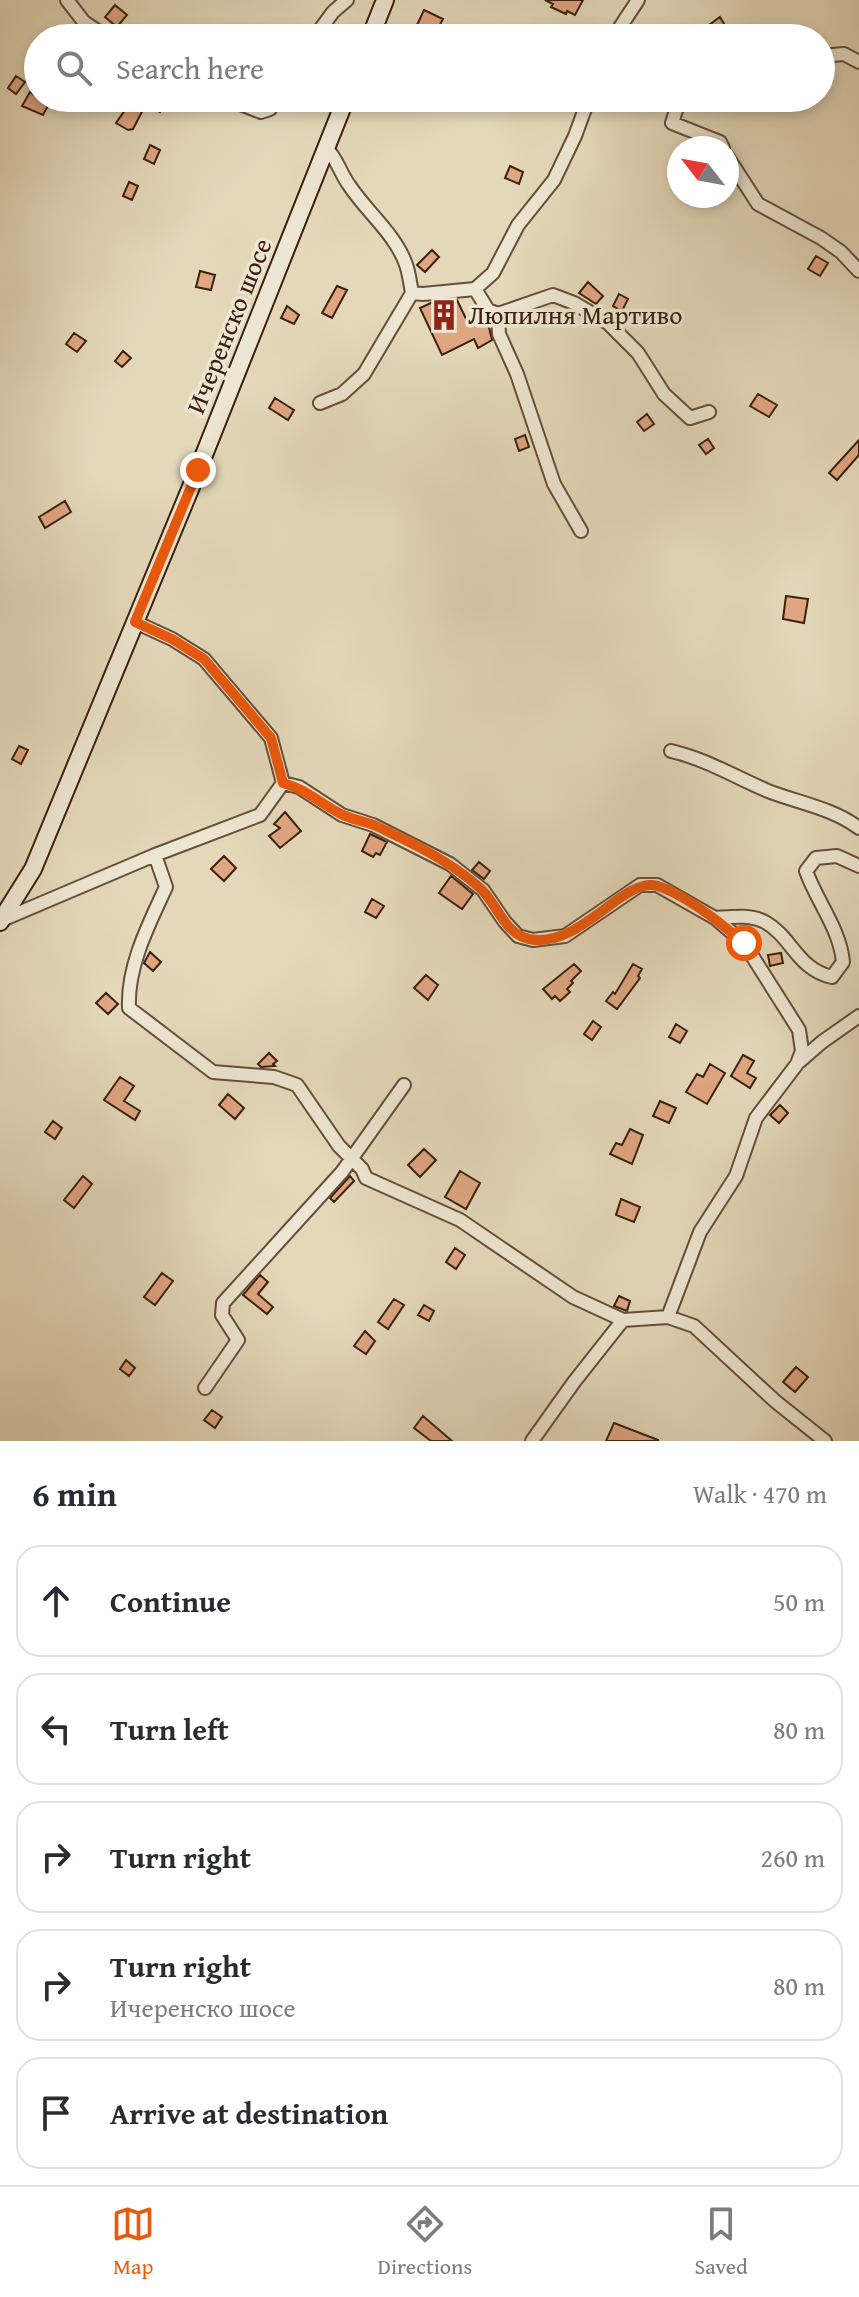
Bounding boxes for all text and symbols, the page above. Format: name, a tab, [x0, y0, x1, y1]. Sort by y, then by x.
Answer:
search box	[24, 24, 835, 112]
icon: search	[52, 46, 96, 90]
text: Search here	[116, 46, 264, 90]
north arrow	[667, 136, 739, 208]
street label: Ичеренско шосе	[176, 232, 281, 419]
place label: Люпилня Мартиво	[468, 295, 683, 334]
building icon: Люпилня Мартиво	[427, 298, 461, 332]
route end	[180, 452, 216, 488]
route start	[726, 925, 762, 961]
text: 6 min	[32, 1469, 117, 1518]
text: Walk · 470 m	[693, 1474, 827, 1513]
icon: ahead	[34, 1579, 78, 1623]
text: Continue	[110, 1579, 231, 1623]
text: 50 m	[773, 1582, 825, 1621]
icon: left	[34, 1707, 78, 1751]
text: Turn left	[110, 1707, 229, 1751]
text: 80 m	[773, 1710, 825, 1749]
icon: right	[34, 1835, 78, 1879]
text: Turn right	[110, 1835, 251, 1879]
text: 260 m	[760, 1838, 825, 1877]
text: Turn right	[110, 1944, 251, 1988]
icon: right	[34, 1963, 78, 2007]
text: 80 m	[773, 1966, 825, 2005]
text: Ичеренско шосе	[110, 1988, 296, 2027]
icon: arrive	[34, 2091, 78, 2135]
text: Arrive at destination	[110, 2091, 388, 2135]
tab: Map	[111, 2202, 155, 2282]
tab: Directions	[378, 2202, 472, 2282]
tab: Saved	[695, 2202, 748, 2282]

